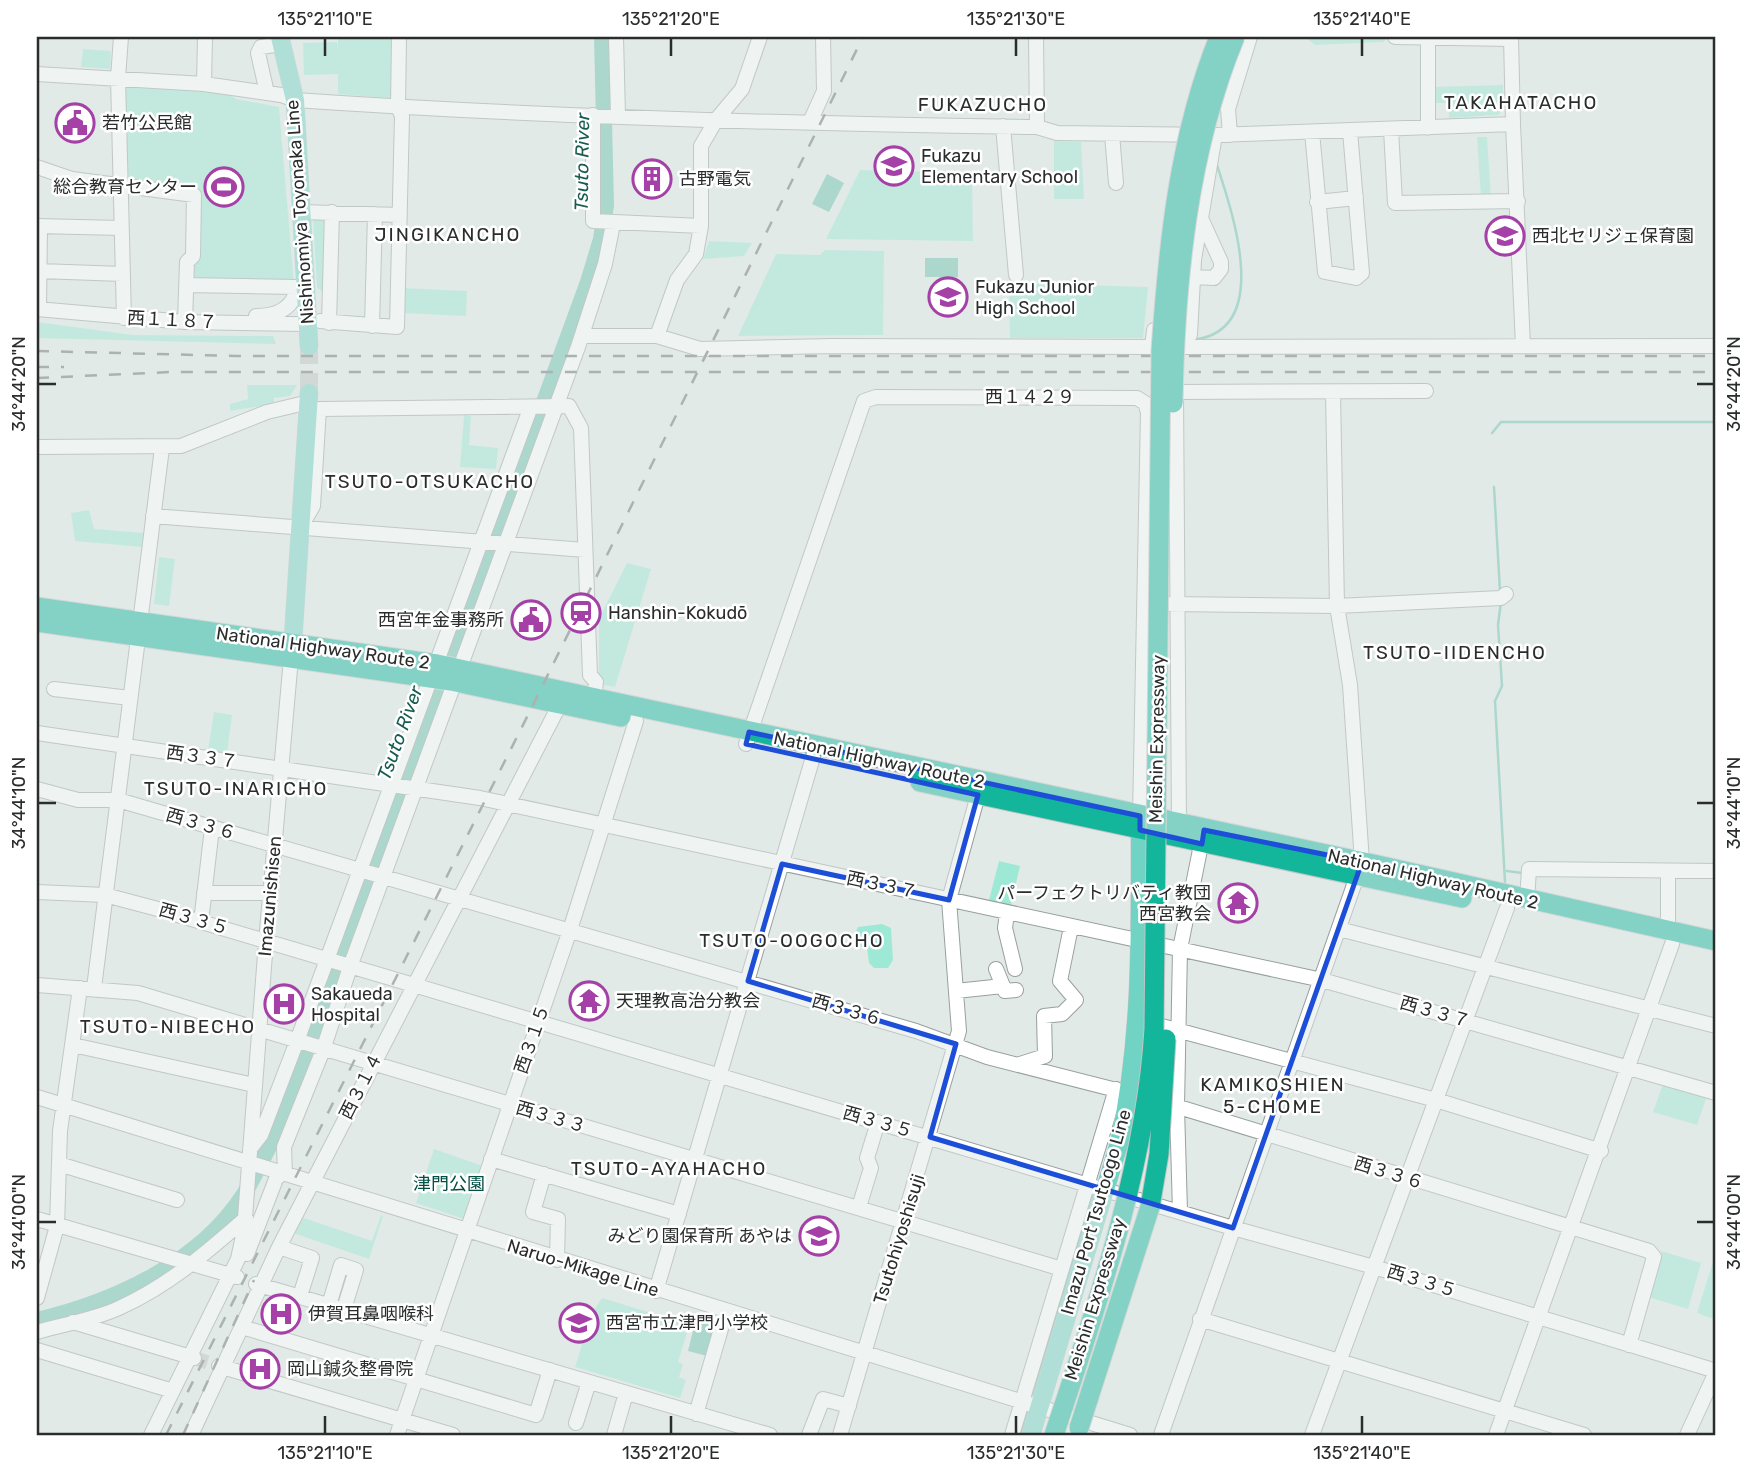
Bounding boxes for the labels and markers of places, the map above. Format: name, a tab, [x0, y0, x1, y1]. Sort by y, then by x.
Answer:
public building icon: 若竹公民館	[54, 102, 96, 144]
place label: 若竹公民館	[102, 112, 192, 134]
school or university icon: Fukazu Elementary School	[873, 145, 915, 187]
place label: Fukazu Elementary School	[921, 145, 1078, 188]
building icon: 古野電気	[631, 158, 673, 200]
sports icon: 総合教育センター	[203, 166, 245, 208]
place label: 古野電気	[679, 168, 751, 190]
place label: 総合教育センター	[53, 176, 197, 198]
school or university icon: 西北セリジェ保育園	[1484, 215, 1526, 257]
place label: 西北セリジェ保育園	[1532, 225, 1694, 247]
school or university icon: Fukazu Junior High School	[927, 276, 969, 318]
place label: Fukazu Junior High School	[975, 276, 1094, 319]
station icon: Hanshin-Kokudō	[560, 592, 602, 634]
public building icon: 西宮年金事務所	[510, 599, 552, 641]
place label: Hanshin-Kokudō	[608, 602, 747, 624]
place label: 西宮年金事務所	[378, 609, 504, 631]
place label: パーフェクトリバティ教団 西宮教会	[997, 882, 1211, 925]
temple icon: パーフェクトリバティ教団 西宮教会	[1217, 882, 1259, 924]
temple icon: 天理教高治分教会	[568, 980, 610, 1022]
hospital icon: Sakaueda Hospital	[263, 983, 305, 1025]
place label: Sakaueda Hospital	[311, 983, 393, 1026]
place label: 天理教高治分教会	[616, 990, 760, 1012]
school or university icon: みどり園保育所 あやは	[798, 1215, 840, 1257]
place label: みどり園保育所 あやは	[608, 1225, 792, 1247]
hospital icon: 伊賀耳鼻咽喉科	[260, 1293, 302, 1335]
school or university icon: 西宮市立津門小学校	[558, 1302, 600, 1344]
place label: 伊賀耳鼻咽喉科	[308, 1303, 434, 1325]
place label: 西宮市立津門小学校	[606, 1312, 768, 1334]
hospital icon: 岡山鍼灸整骨院	[239, 1348, 281, 1390]
place label: 岡山鍼灸整骨院	[287, 1358, 413, 1380]

